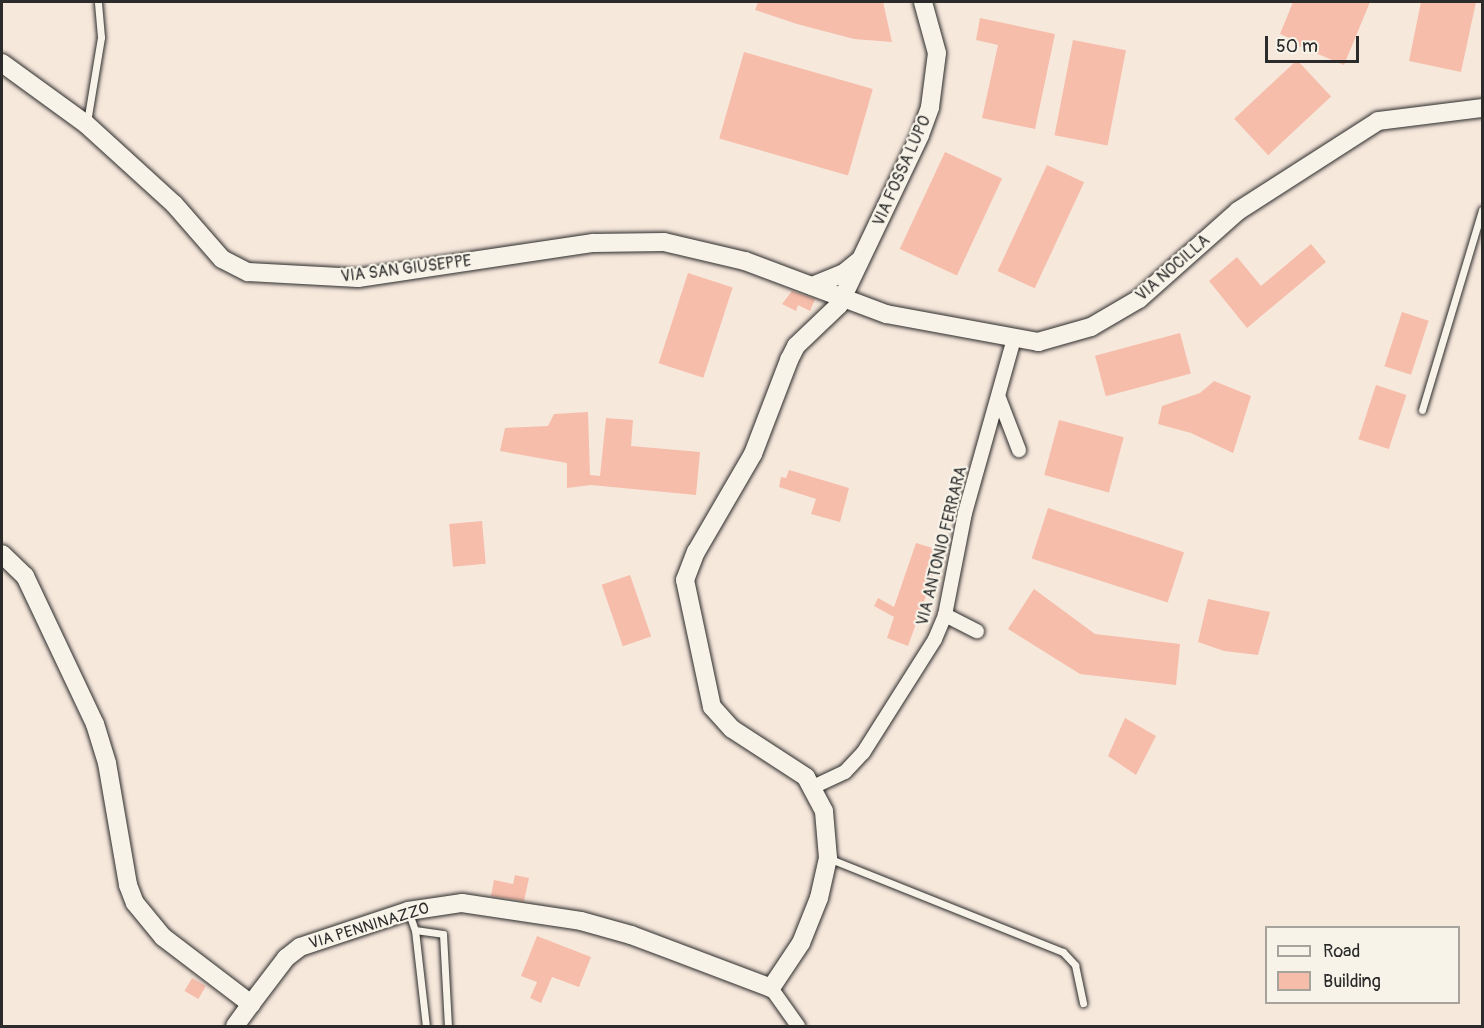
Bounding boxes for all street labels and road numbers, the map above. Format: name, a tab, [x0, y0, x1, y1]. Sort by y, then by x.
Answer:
street label: VIA FOSSA LUPO	[869, 113, 935, 229]
street label: VIA NOCILLA	[1132, 231, 1214, 305]
street label: VIA SAN GIUSEPPE	[340, 251, 472, 287]
street label: VIA ANTONIO FERRARA	[913, 464, 971, 628]
street label: VIA PENNINAZZO	[307, 899, 431, 953]

